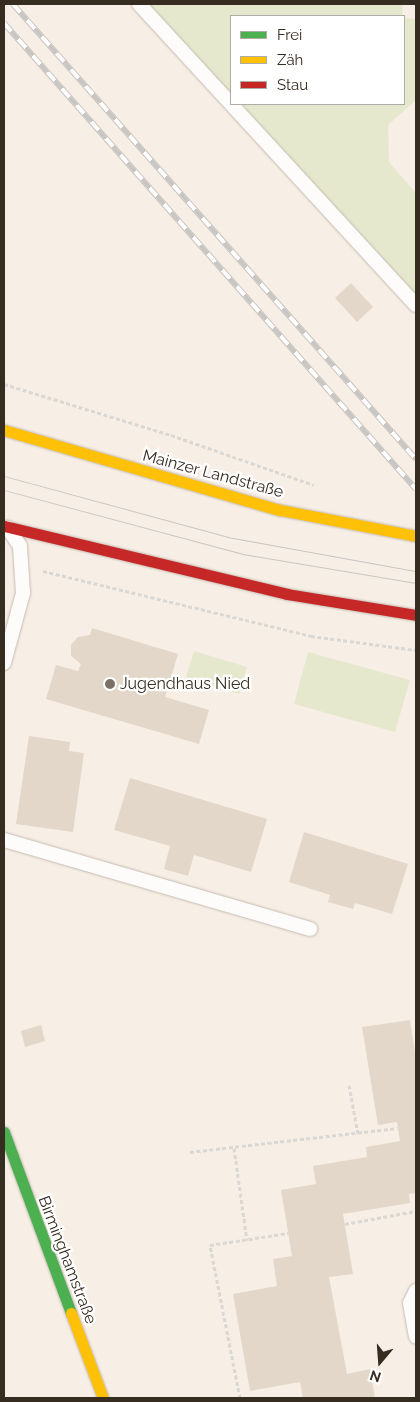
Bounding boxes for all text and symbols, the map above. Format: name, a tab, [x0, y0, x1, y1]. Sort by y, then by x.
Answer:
legend	[230, 15, 405, 105]
text: Frei	[277, 26, 302, 44]
text: Zäh	[277, 51, 303, 69]
text: Stau	[277, 76, 308, 94]
street label: Mainzer Landstraße	[140, 446, 286, 502]
place label: Jugendhaus Nied	[120, 674, 250, 694]
marker: Jugendhaus Nied	[104, 678, 116, 690]
street label: Birminghamstraße	[34, 1193, 100, 1327]
north arrow	[355, 1337, 405, 1387]
text: N	[368, 1367, 383, 1386]

